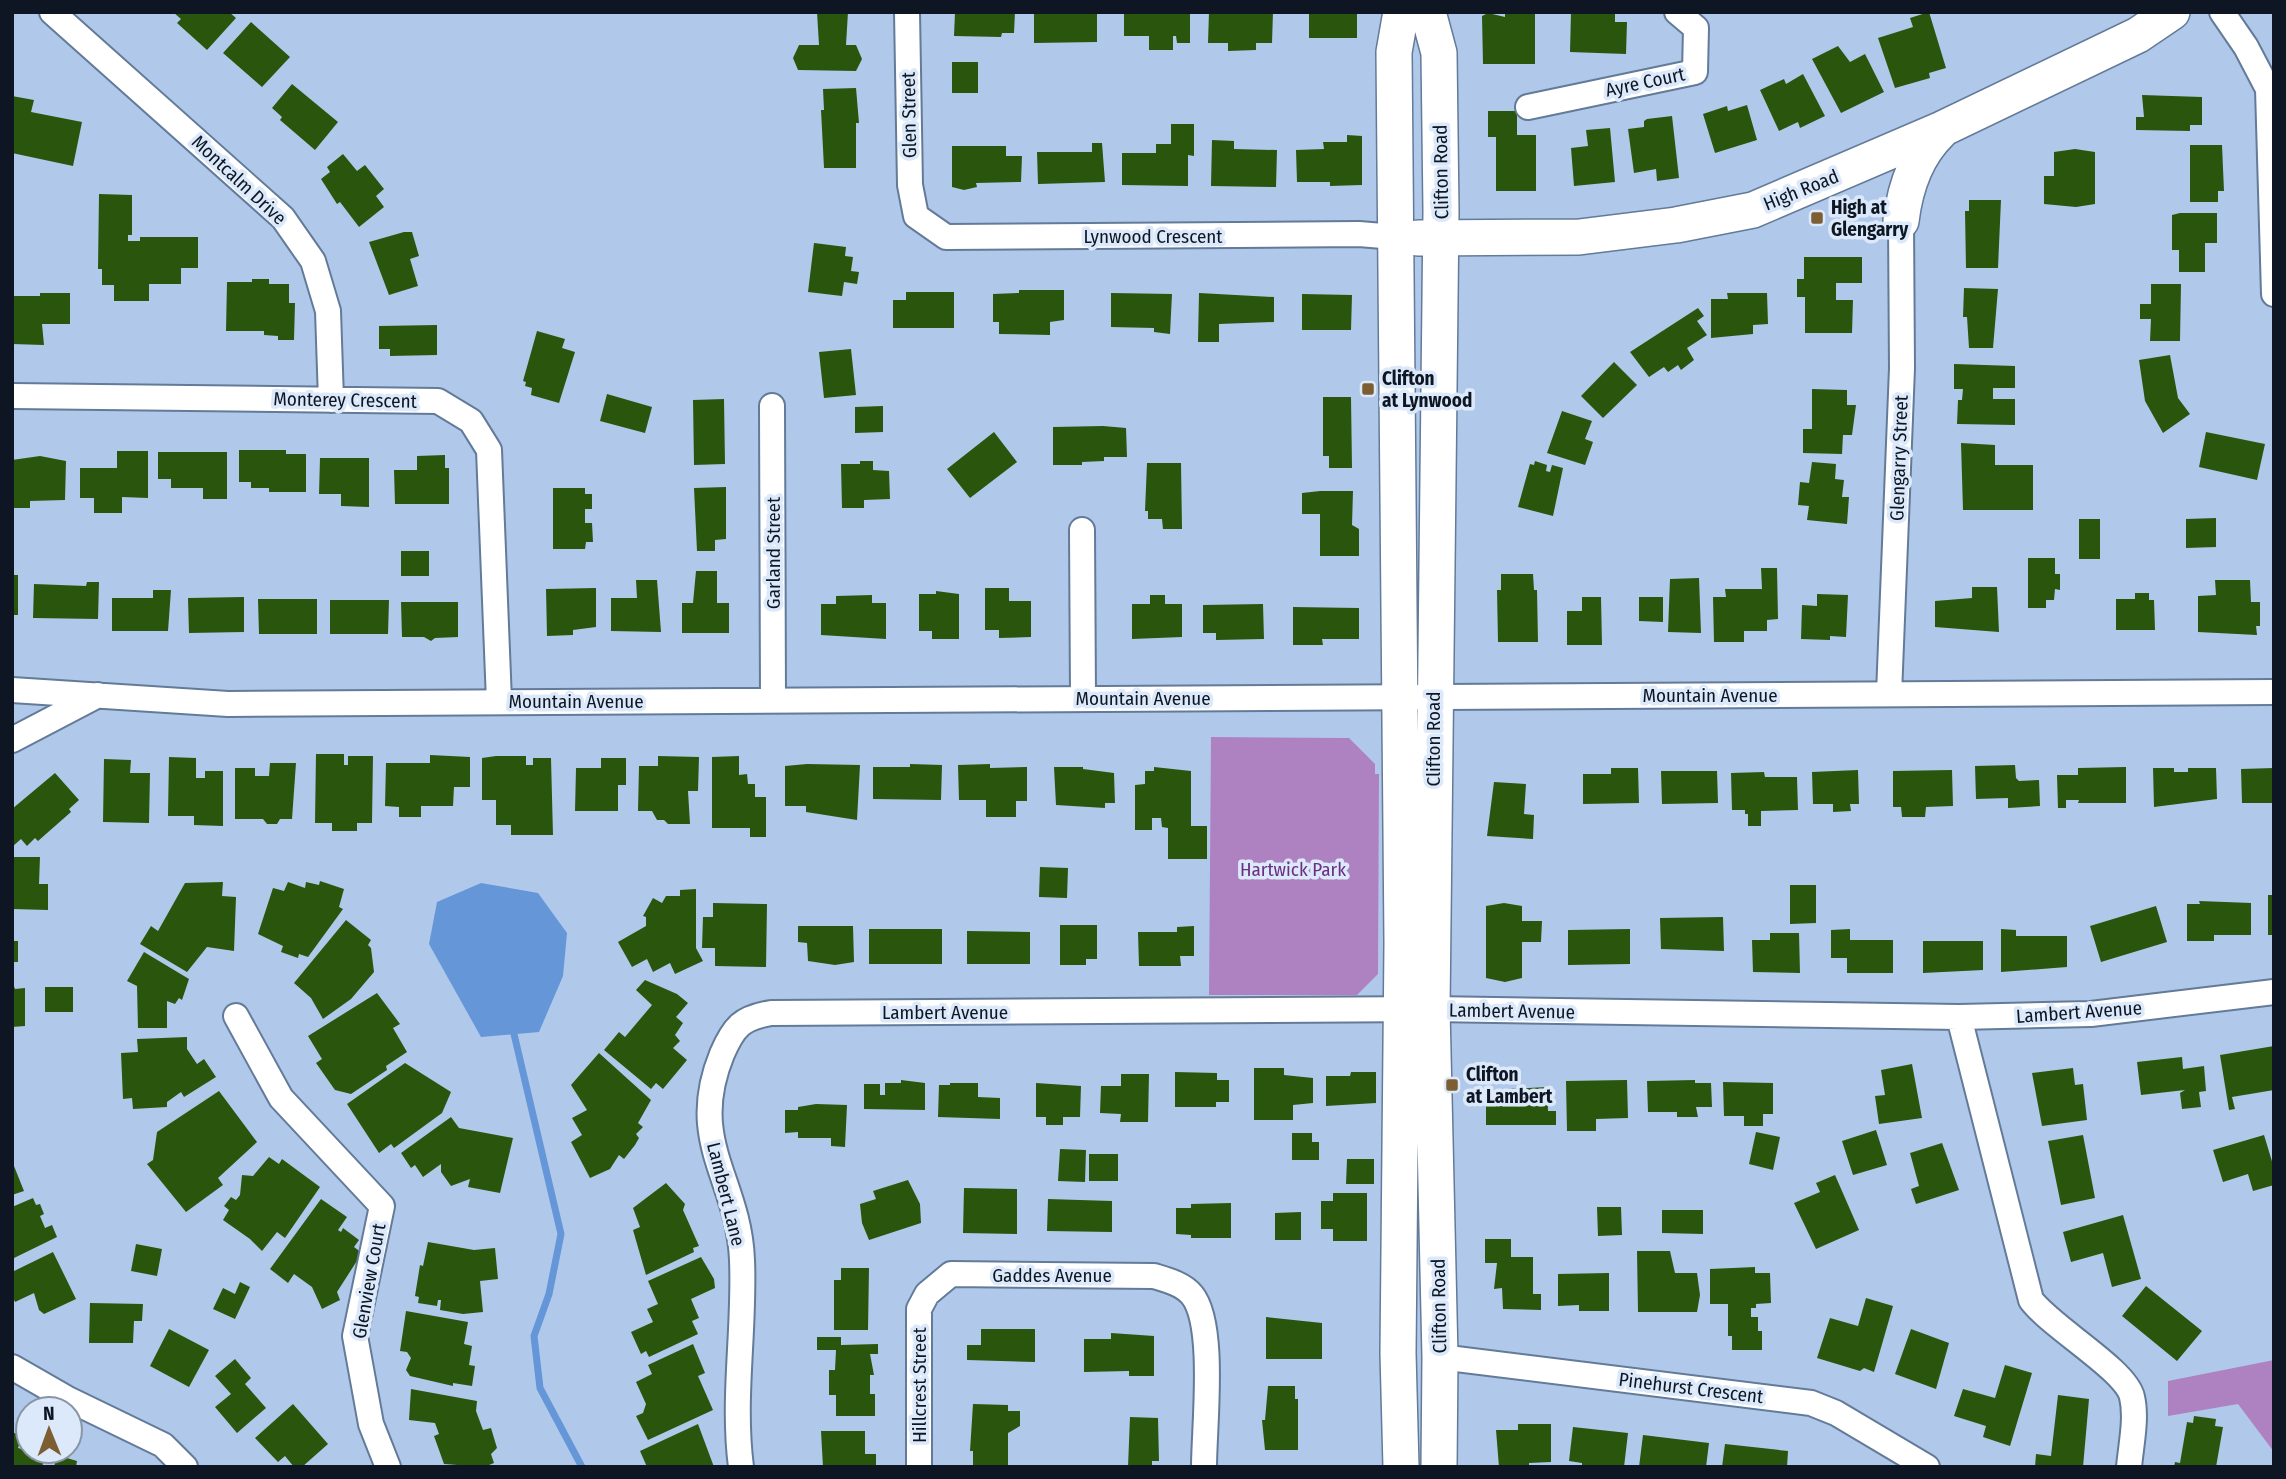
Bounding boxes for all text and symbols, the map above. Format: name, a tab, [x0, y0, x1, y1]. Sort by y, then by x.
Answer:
street label: Ayre Court	[1603, 62, 1688, 102]
street label: Glen Street	[897, 71, 921, 158]
street label: Clifton Road	[1429, 124, 1453, 220]
street label: Montcalm Drive	[187, 130, 291, 230]
street label: High Road	[1760, 165, 1842, 215]
place label: High at Glengarry	[1831, 196, 1909, 241]
marker: High at Glengarry	[1809, 210, 1825, 226]
street label: Lynwood Crescent	[1083, 225, 1223, 248]
place label: Clifton at Lynwood	[1382, 367, 1472, 412]
marker: Clifton at Lynwood	[1360, 381, 1376, 397]
street label: Monterey Crescent	[273, 387, 418, 413]
street label: Glengarry Street	[1885, 394, 1913, 521]
street label: Garland Street	[762, 496, 785, 609]
street label: Mountain Avenue	[1642, 684, 1778, 707]
street label: Mountain Avenue	[1075, 687, 1211, 710]
street label: Mountain Avenue	[508, 690, 644, 713]
street label: Clifton Road	[1422, 692, 1445, 786]
park label: Hartwick Park	[1240, 858, 1346, 881]
street label: Lambert Avenue	[2015, 996, 2143, 1028]
street label: Lambert Avenue	[1449, 998, 1575, 1024]
street label: Lambert Avenue	[882, 1001, 1008, 1024]
place label: Clifton at Lambert	[1466, 1063, 1553, 1108]
marker: Clifton at Lambert	[1444, 1077, 1460, 1093]
street label: Lambert Lane	[702, 1140, 750, 1248]
street label: Glenview Court	[348, 1221, 391, 1340]
street label: Clifton Road	[1427, 1258, 1451, 1354]
street label: Gaddes Avenue	[992, 1264, 1112, 1287]
street label: Hillcrest Street	[908, 1327, 931, 1443]
street label: Pinehurst Crescent	[1617, 1368, 1765, 1408]
north arrow	[14, 1395, 84, 1465]
text: N	[43, 1402, 55, 1425]

